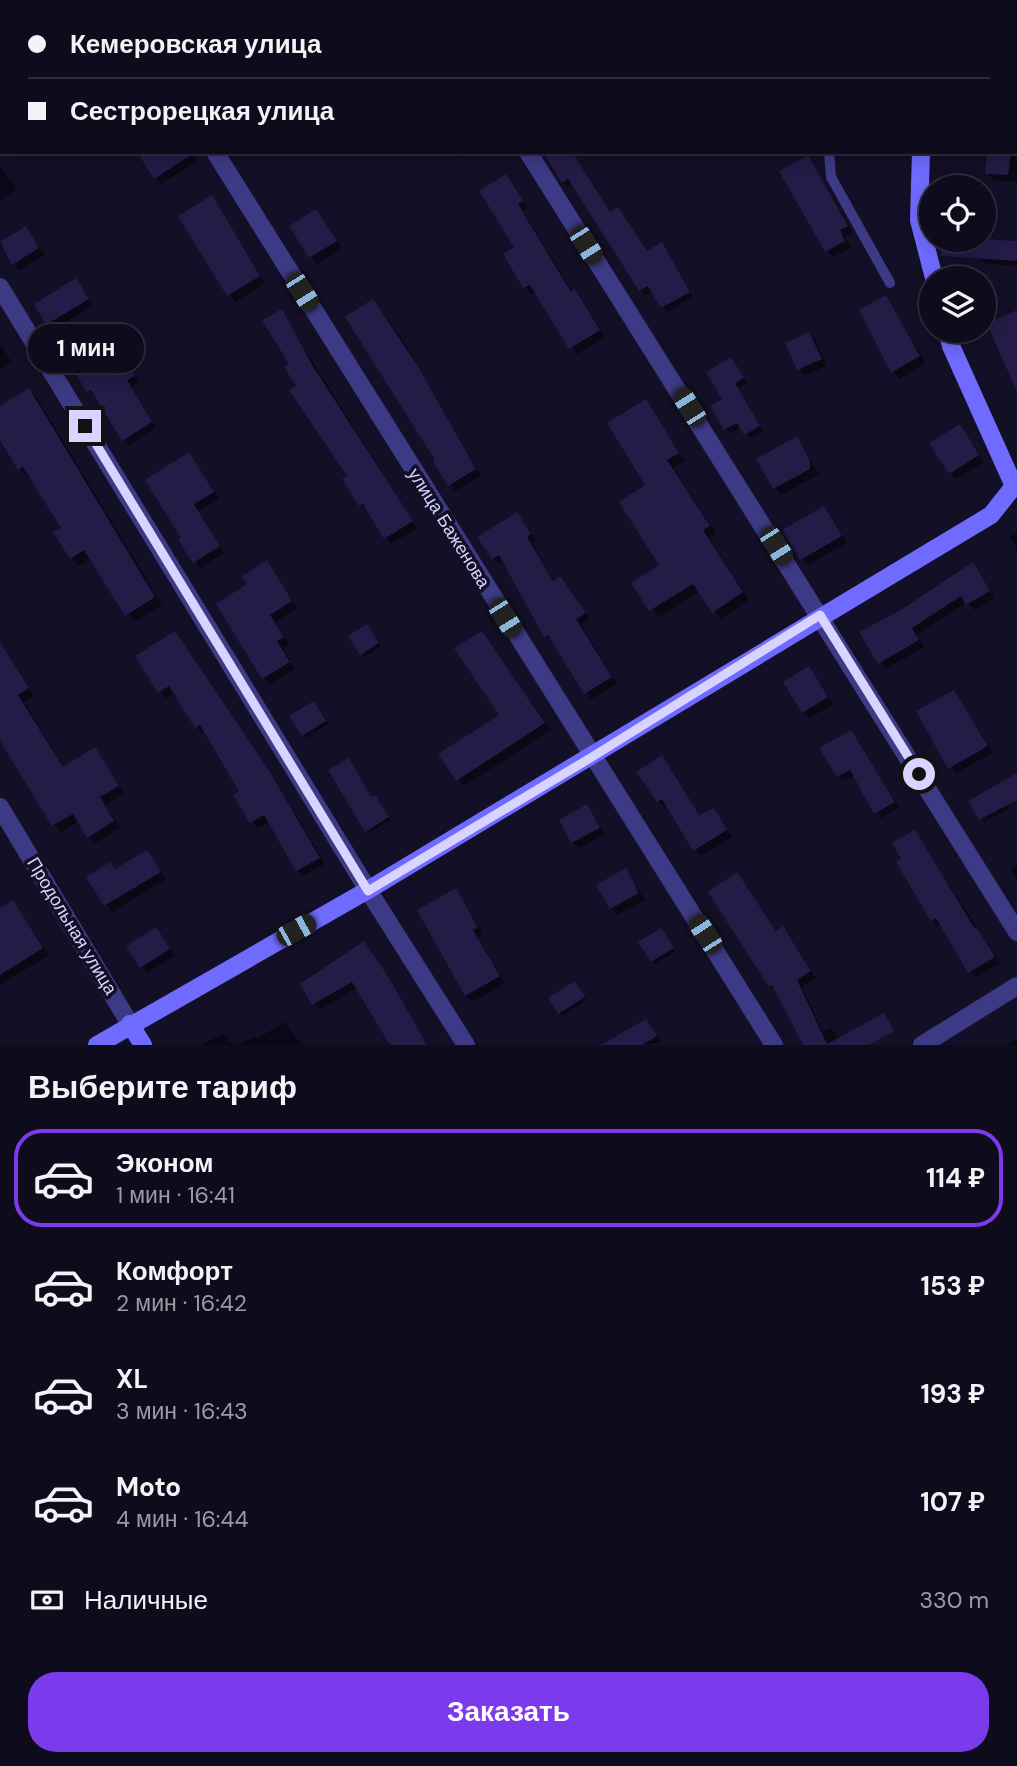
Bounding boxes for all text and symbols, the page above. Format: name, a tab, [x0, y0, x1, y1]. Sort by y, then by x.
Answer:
text: Кемеровская улица	[70, 27, 321, 61]
text: Сестрорецкая улица	[70, 94, 334, 128]
map controls	[919, 175, 996, 343]
button: locate	[919, 175, 996, 252]
car	[566, 222, 607, 268]
button: layers	[919, 266, 996, 343]
car	[282, 269, 323, 315]
callout: 1 мин	[27, 324, 143, 374]
text: 1 мин	[57, 333, 115, 363]
car	[669, 384, 710, 430]
route end	[69, 410, 101, 442]
street label: улица Баженова	[402, 463, 496, 593]
car	[756, 523, 797, 569]
car	[485, 595, 526, 641]
route start	[903, 758, 935, 790]
street label: Продольная улица	[21, 853, 123, 1000]
car	[273, 911, 320, 949]
car	[685, 911, 726, 957]
text: Выберите тариф	[28, 1066, 297, 1108]
text: Эконом	[116, 1146, 214, 1180]
icon: car	[32, 1147, 95, 1210]
text: 114 ₽	[926, 1161, 985, 1195]
text: 1 мин · 16:41	[116, 1180, 235, 1210]
text: Комфорт	[116, 1254, 233, 1288]
icon: car	[32, 1255, 95, 1318]
text: 153 ₽	[921, 1269, 985, 1303]
text: 2 мин · 16:42	[116, 1288, 247, 1318]
text: XL	[116, 1362, 148, 1396]
icon: car	[32, 1363, 95, 1426]
text: 193 ₽	[920, 1377, 985, 1411]
text: 3 мин · 16:43	[116, 1396, 248, 1426]
text: Moto	[116, 1470, 181, 1504]
icon: car	[32, 1471, 95, 1534]
text: 107 ₽	[920, 1485, 985, 1519]
text: 4 мин · 16:44	[116, 1504, 248, 1534]
icon: cash	[28, 1581, 66, 1619]
text: Наличные	[84, 1583, 208, 1617]
text: 330 m	[919, 1585, 989, 1615]
button: Заказать	[28, 1672, 989, 1752]

